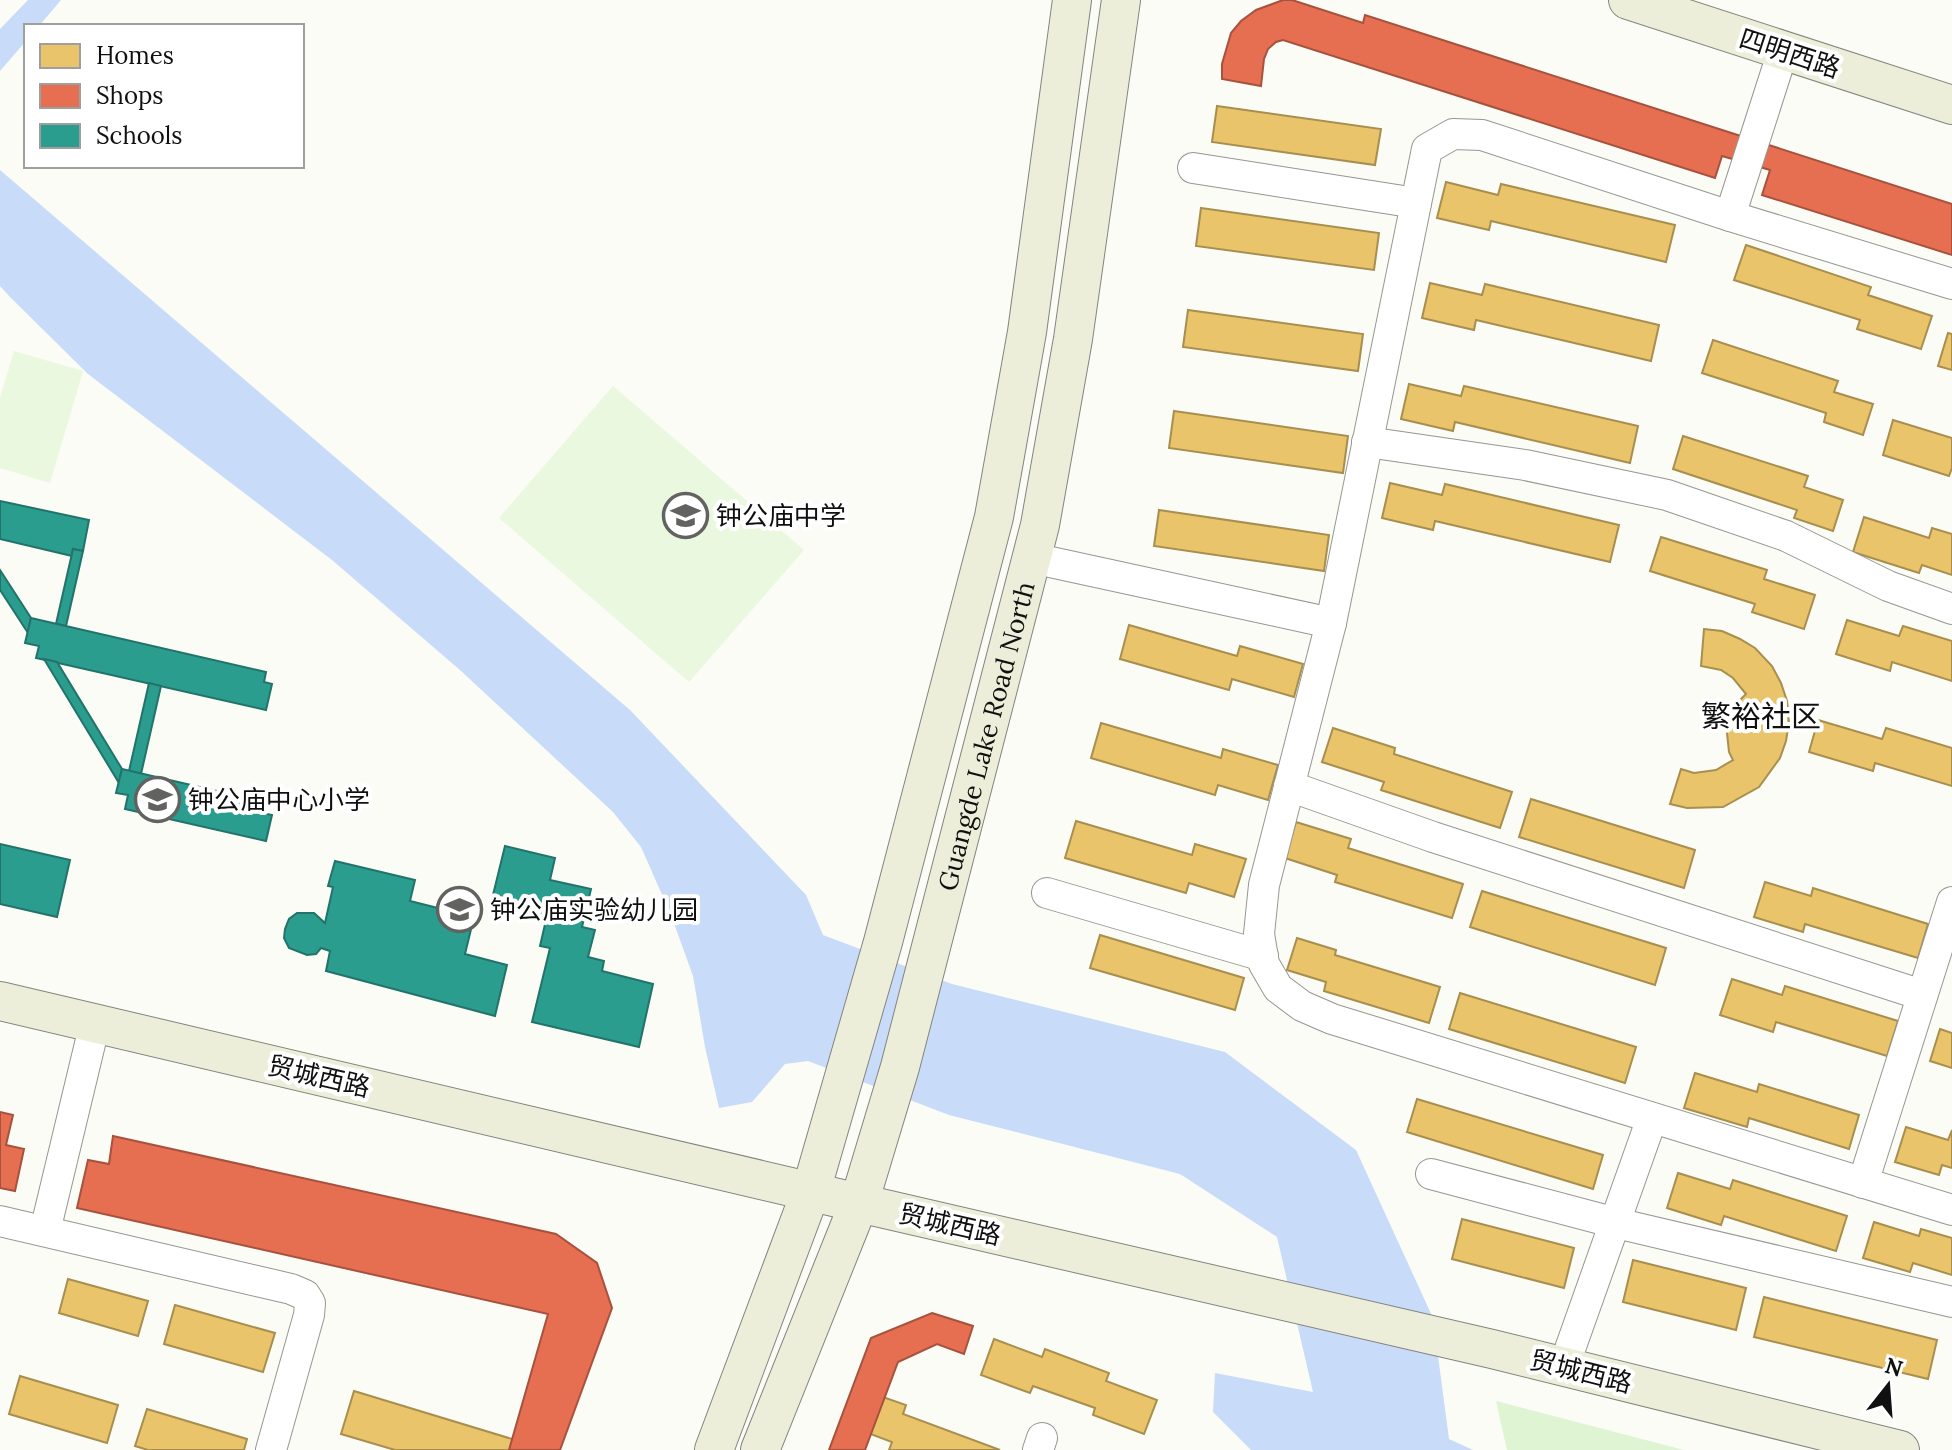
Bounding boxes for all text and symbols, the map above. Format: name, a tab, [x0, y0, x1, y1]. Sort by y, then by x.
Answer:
street label: 四明西路	[1735, 21, 1845, 85]
legend	[24, 24, 304, 168]
text: Homes	[96, 40, 174, 71]
text: Shops	[96, 80, 163, 111]
text: Schools	[96, 120, 182, 151]
school or university icon: 钟公庙中学	[661, 491, 709, 539]
place label: 钟公庙中学	[716, 499, 846, 532]
street label: Guangde Lake Road North	[930, 578, 1041, 894]
district label: 繁裕社区	[1701, 697, 1821, 735]
school or university icon: 钟公庙中心小学	[133, 775, 181, 823]
place label: 钟公庙中心小学	[188, 783, 370, 816]
school or university icon: 钟公庙实验幼儿园	[435, 885, 483, 933]
place label: 钟公庙实验幼儿园	[490, 893, 698, 926]
street label: 贸城西路	[265, 1048, 373, 1104]
street label: 贸城西路	[896, 1196, 1004, 1252]
street label: 贸城西路	[1527, 1342, 1635, 1400]
north arrow	[1848, 1346, 1928, 1426]
text: N	[1882, 1351, 1906, 1383]

